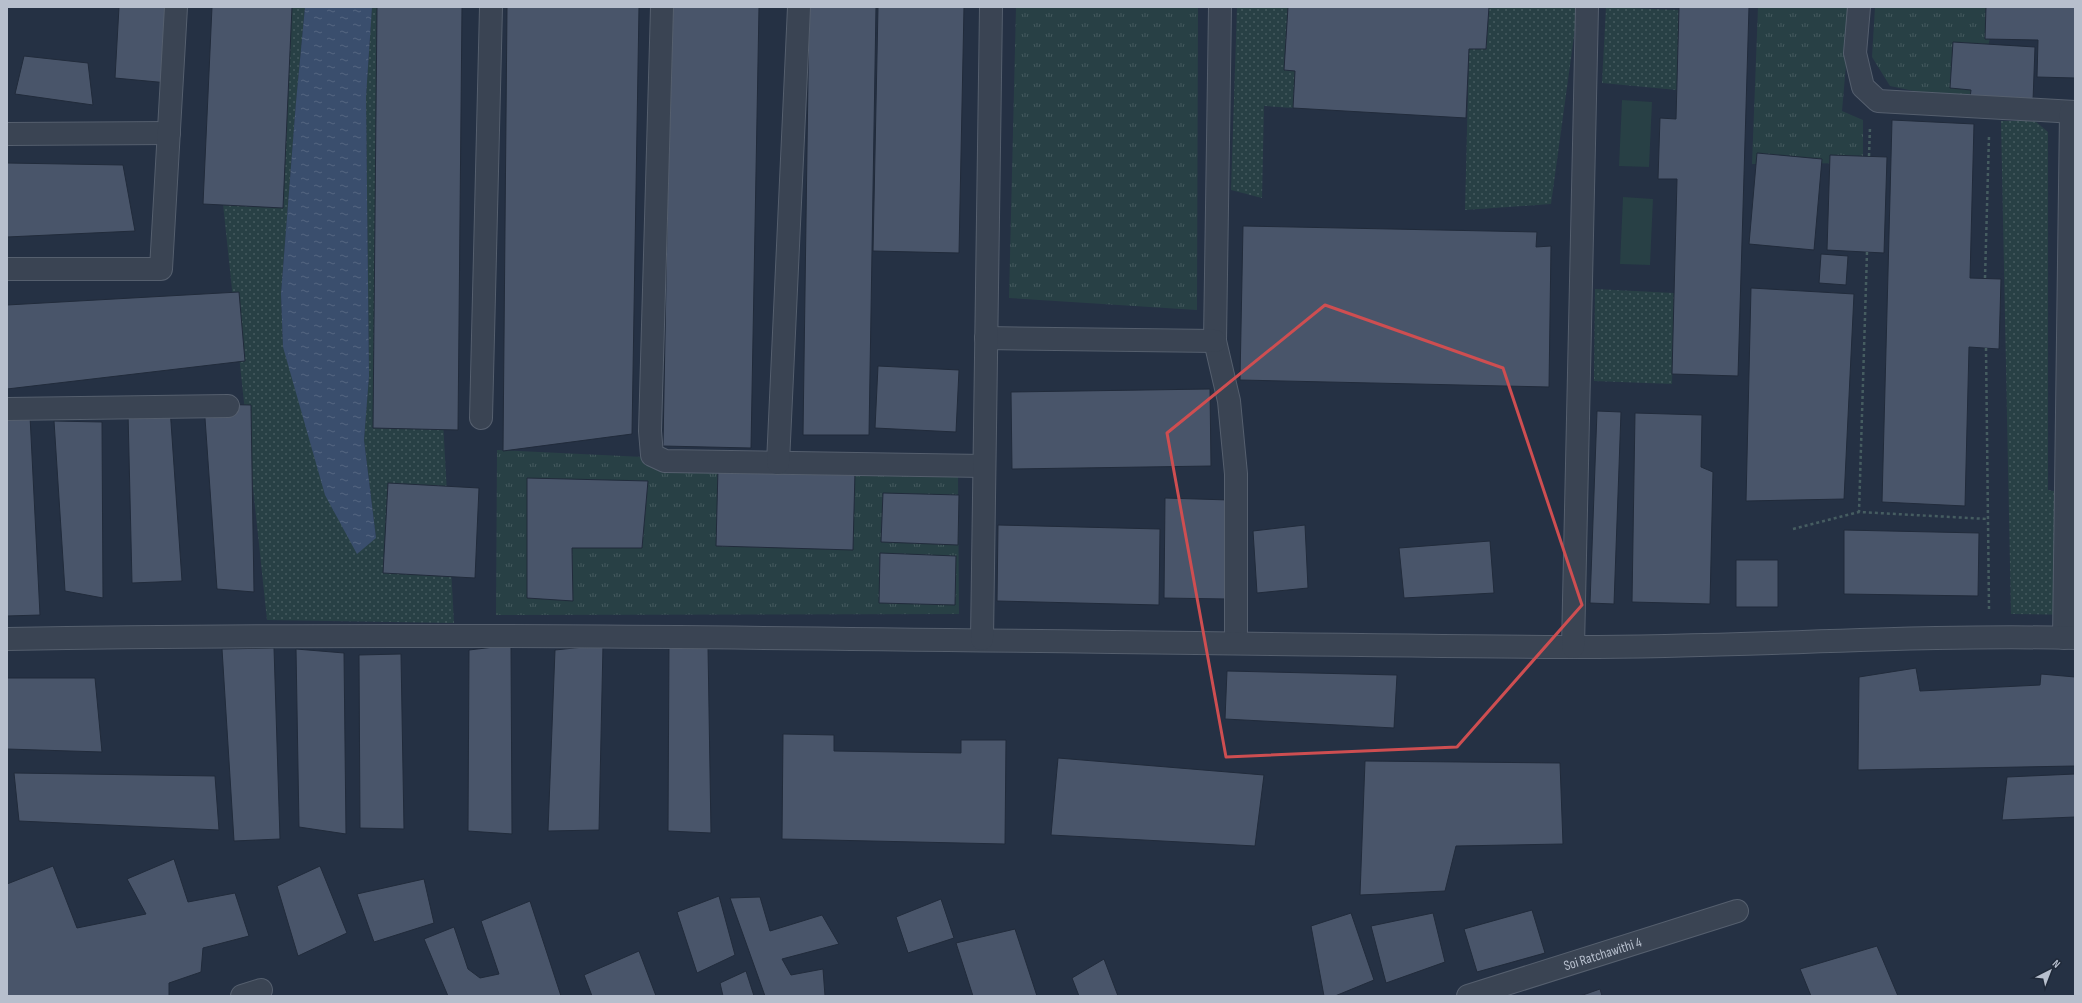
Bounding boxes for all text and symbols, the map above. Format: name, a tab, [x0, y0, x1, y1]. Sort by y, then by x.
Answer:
street label: Soi Ratchawithi 4	[1561, 933, 1644, 974]
north arrow	[2030, 951, 2070, 991]
text: N	[2050, 957, 2063, 971]

